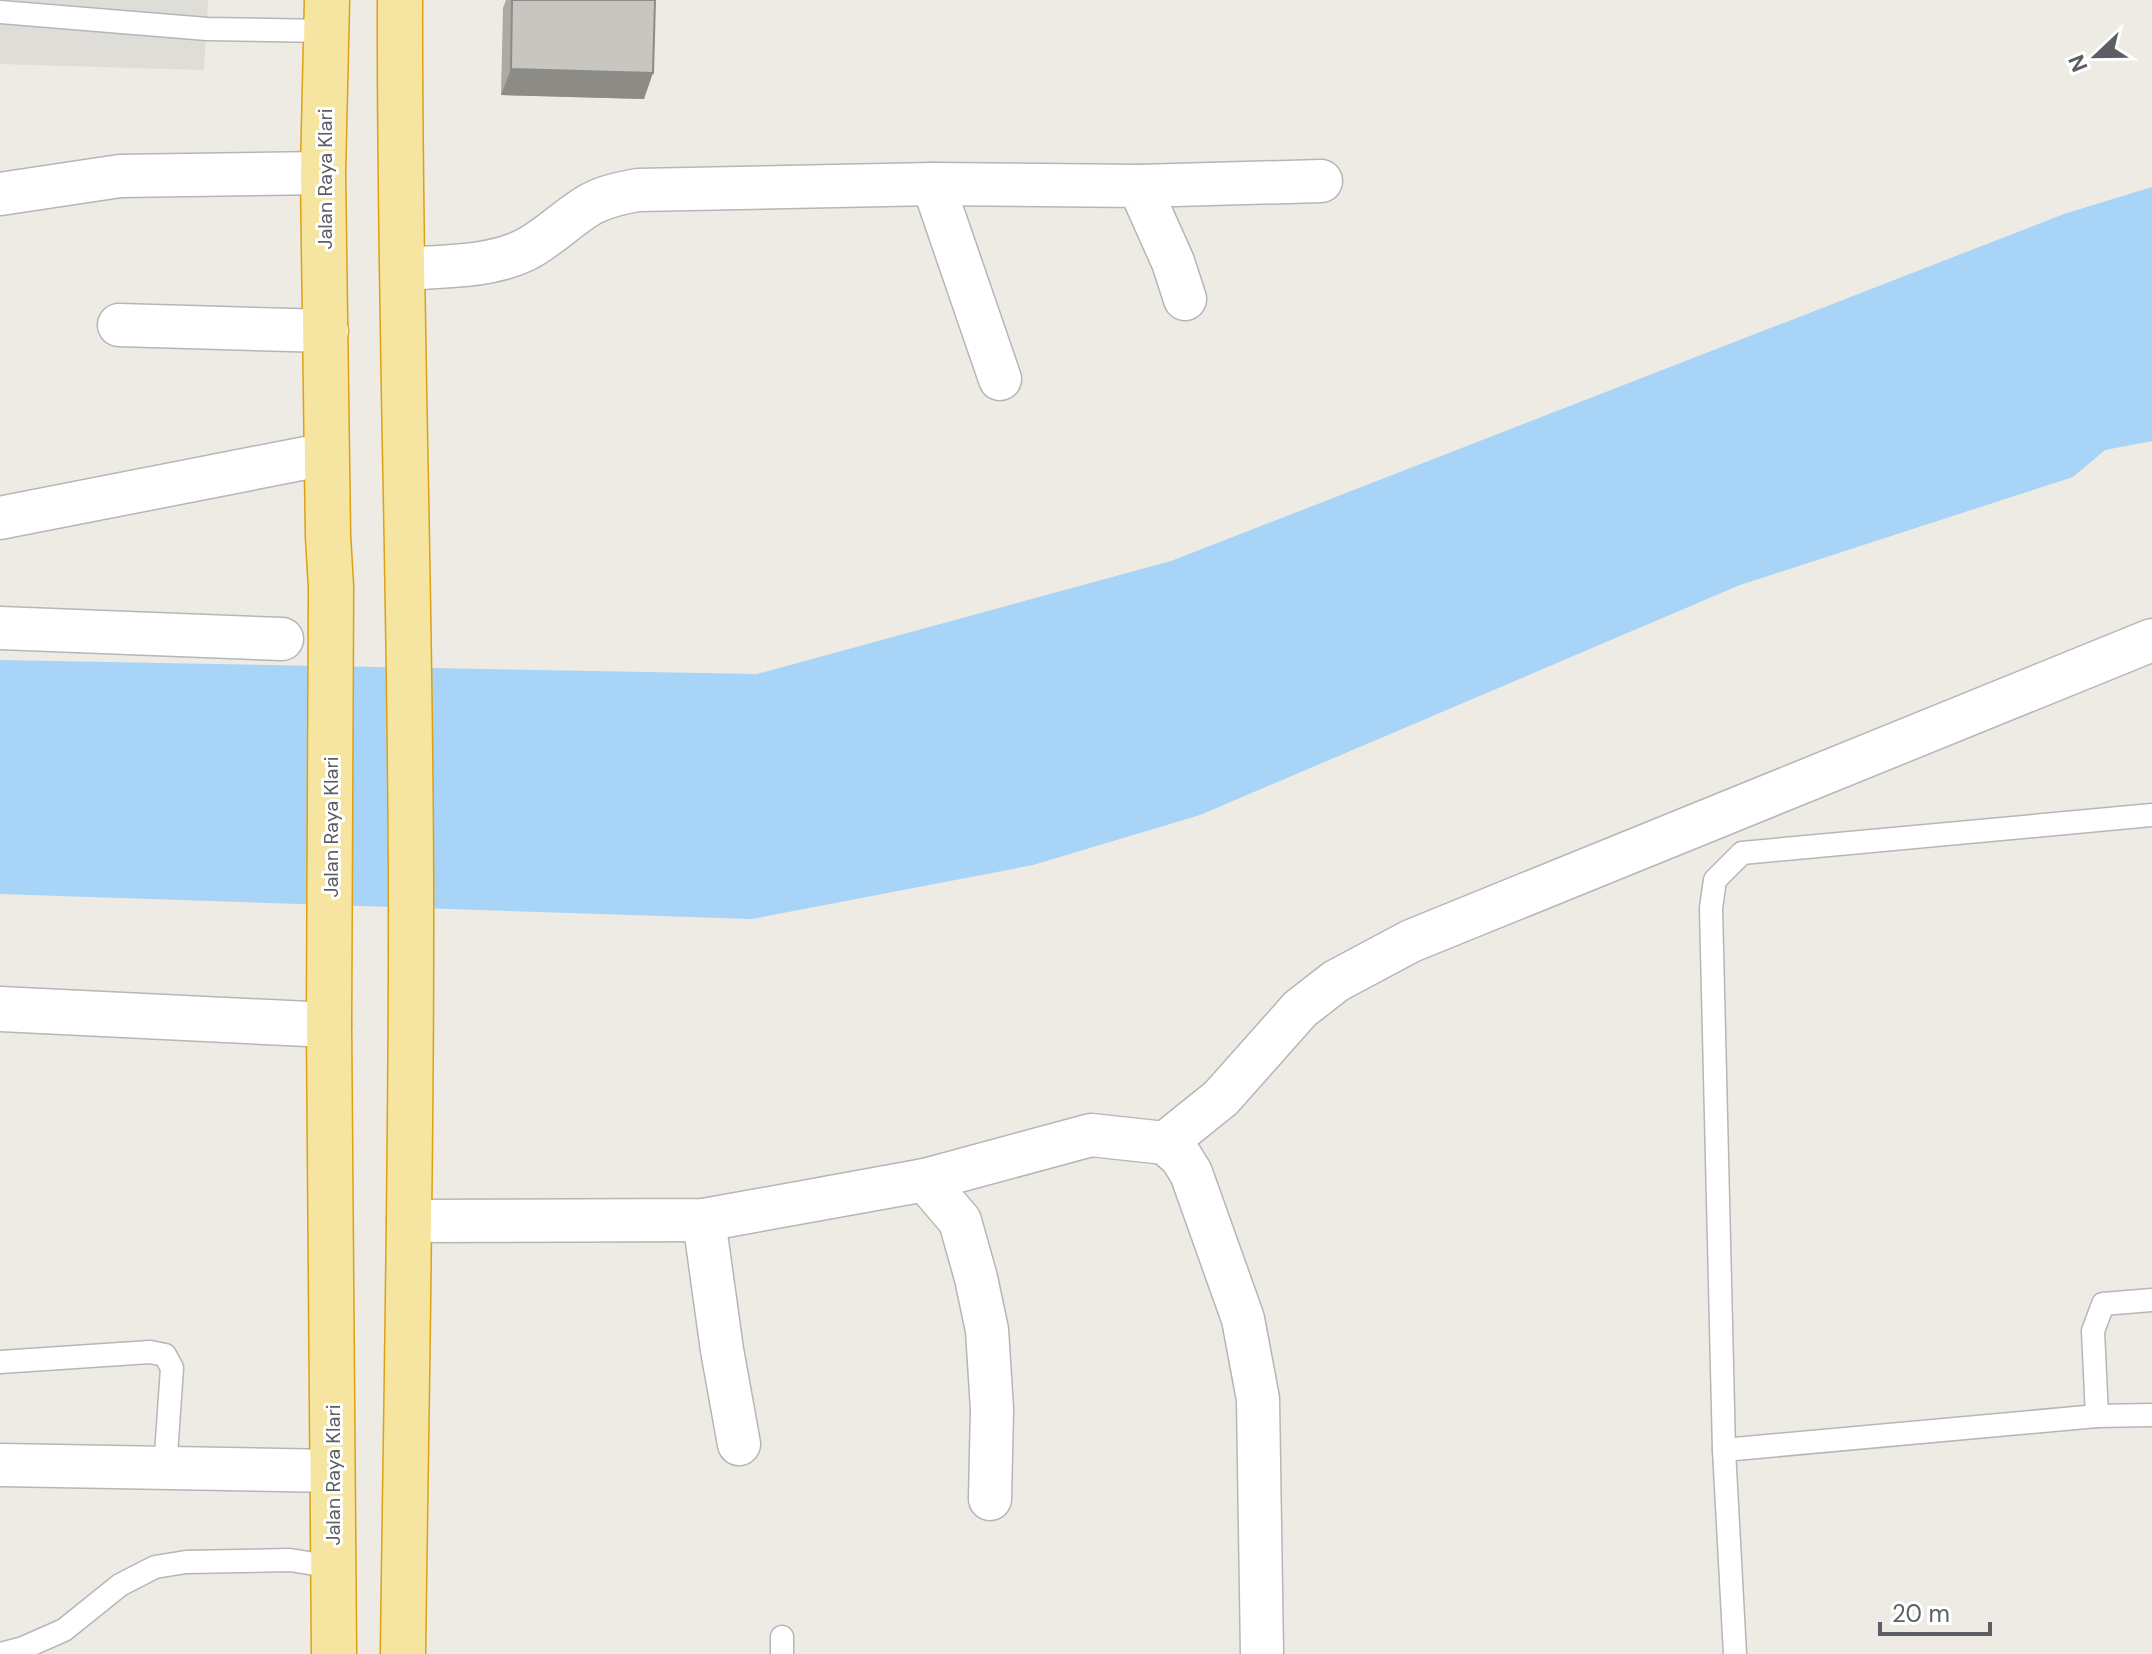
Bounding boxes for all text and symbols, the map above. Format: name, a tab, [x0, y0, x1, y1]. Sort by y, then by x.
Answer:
north arrow	[2056, 16, 2136, 96]
text: N	[2061, 50, 2094, 76]
street label: Jalan Raya Klari	[312, 108, 338, 250]
street label: Jalan Raya Klari	[318, 756, 344, 898]
street label: Jalan Raya Klari	[320, 1404, 346, 1546]
scale bar	[1880, 1586, 1990, 1636]
text: 20 m	[1892, 1598, 1950, 1629]

